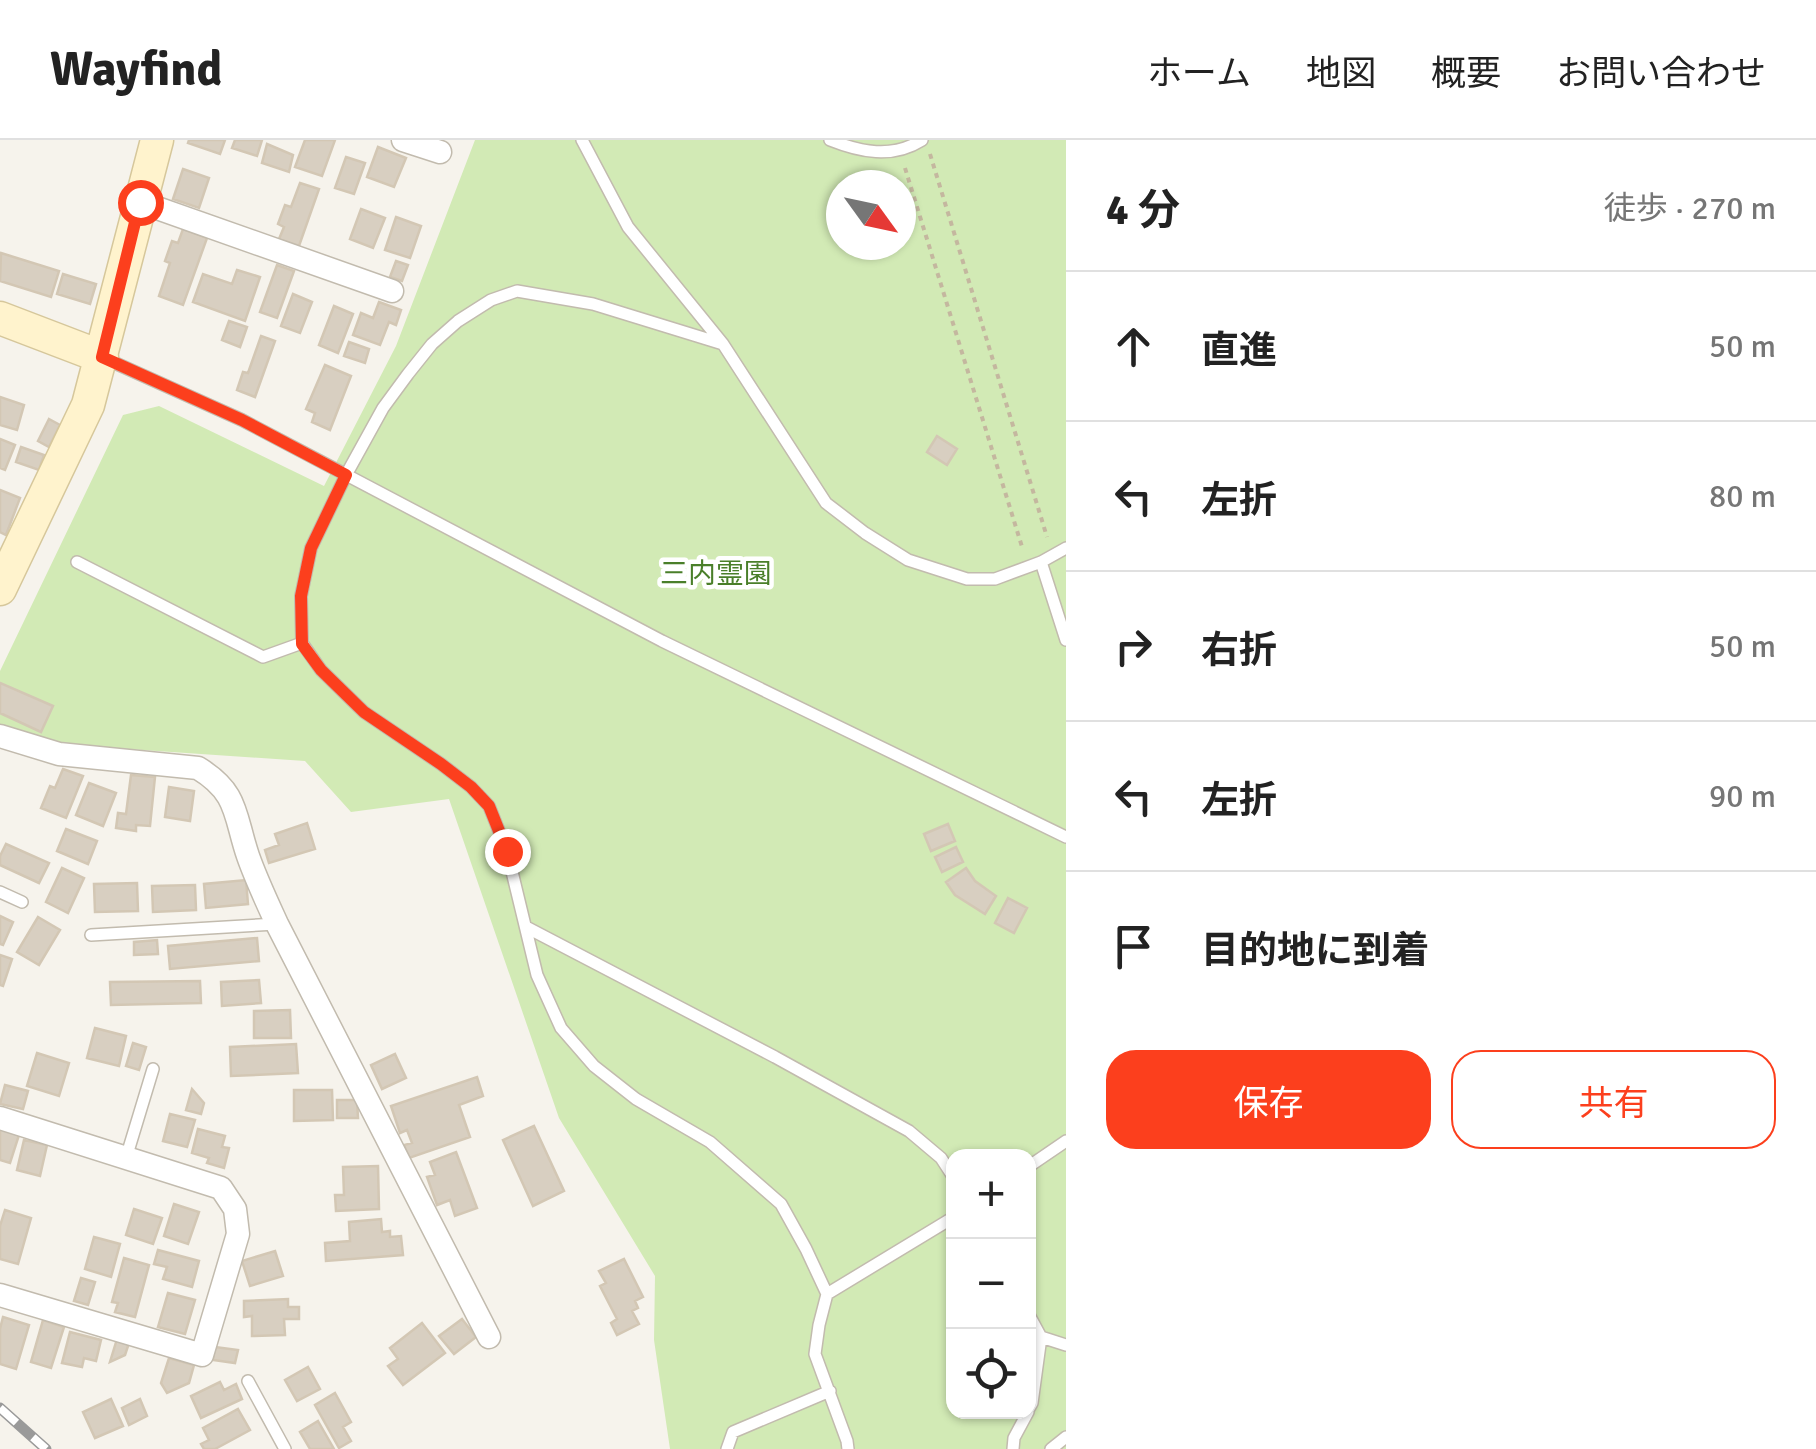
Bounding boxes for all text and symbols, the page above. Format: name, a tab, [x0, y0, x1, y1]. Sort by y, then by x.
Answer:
text: Wayfind	[50, 40, 222, 99]
text: ホーム	[1147, 52, 1251, 95]
text: 地図	[1306, 52, 1376, 95]
text: 概要	[1431, 52, 1501, 95]
text: お問い合わせ	[1556, 52, 1766, 95]
north arrow	[826, 170, 916, 260]
route start	[118, 180, 164, 226]
text: 4 分	[1106, 185, 1180, 236]
text: 徒歩 · 270 m	[1604, 189, 1776, 228]
icon: ahead	[1106, 319, 1161, 374]
text: 直進	[1201, 327, 1277, 374]
text: 50 m	[1709, 327, 1776, 366]
icon: left	[1106, 469, 1161, 524]
text: 左折	[1201, 477, 1277, 524]
text: 80 m	[1709, 477, 1776, 516]
park label: 三内霊園	[660, 557, 772, 591]
icon: right	[1106, 619, 1161, 674]
text: 右折	[1201, 627, 1277, 674]
text: 50 m	[1709, 627, 1776, 666]
icon: left	[1106, 769, 1161, 824]
text: 左折	[1201, 777, 1277, 824]
text: 90 m	[1709, 777, 1776, 816]
route end	[485, 829, 531, 875]
icon: arrive	[1106, 919, 1161, 974]
text: 目的地に到着	[1201, 927, 1429, 974]
button: 保存	[1106, 1050, 1431, 1149]
button: 共有	[1451, 1050, 1776, 1149]
map controls	[946, 1149, 1036, 1419]
button: +	[946, 1149, 1036, 1239]
button: −	[946, 1239, 1036, 1329]
button: locate	[946, 1329, 1036, 1419]

